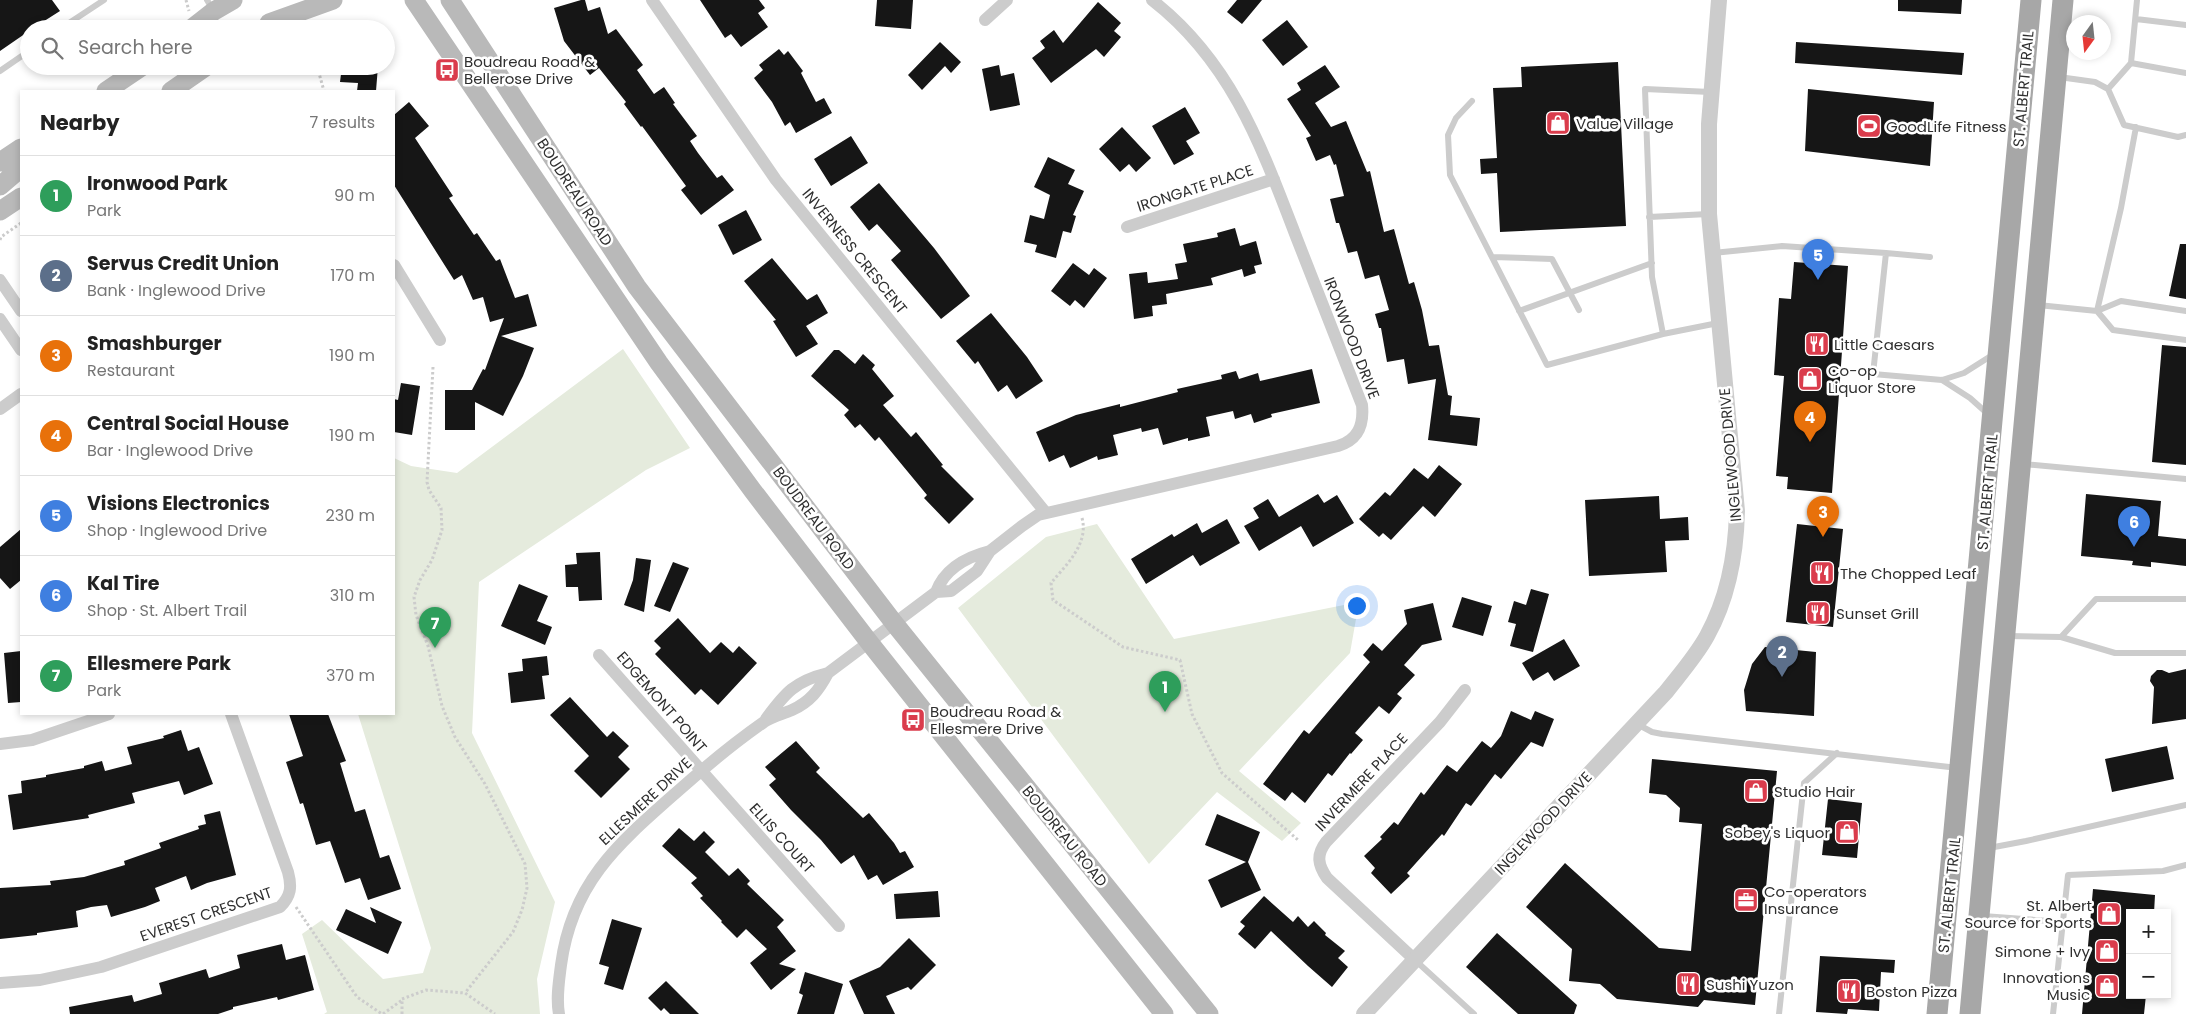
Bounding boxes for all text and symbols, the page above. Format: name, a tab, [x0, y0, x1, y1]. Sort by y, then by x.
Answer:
north arrow	[2066, 15, 2111, 60]
search box	[20, 20, 395, 75]
street label: ST. ALBERT TRAIL	[2007, 30, 2039, 148]
icon: search	[38, 34, 66, 62]
text: Search here	[78, 34, 192, 61]
place label: Boudreau Road & Bellerose Drive	[464, 51, 595, 89]
bus stop icon: Boudreau Road & Bellerose Drive	[434, 57, 460, 83]
text: Nearby	[40, 108, 120, 137]
shop icon: Value Village	[1545, 110, 1571, 136]
text: 7 results	[309, 111, 375, 134]
place label: Value Village	[1576, 113, 1674, 134]
sports icon: GoodLife Fitness	[1856, 113, 1882, 139]
place label: GoodLife Fitness	[1886, 116, 2007, 137]
street label: BOUDREAU ROAD	[532, 134, 618, 250]
street label: IRONGATE PLACE	[1134, 159, 1256, 217]
text: Ironwood Park	[87, 170, 228, 197]
text: 1	[53, 184, 59, 207]
text: 90 m	[334, 184, 375, 207]
street label: INVERNESS CRESCENT	[798, 184, 912, 318]
text: Park	[87, 199, 121, 222]
pin: 5	[1802, 239, 1834, 280]
text: Servus Credit Union	[87, 250, 279, 277]
text: 2	[51, 264, 61, 287]
text: 170 m	[330, 264, 375, 287]
street label: IRONWOOD DRIVE	[1319, 274, 1385, 402]
text: Bank · Inglewood Drive	[87, 279, 266, 302]
text: Smashburger	[87, 330, 222, 357]
restaurant icon: Little Caesars	[1804, 331, 1830, 357]
place label: Little Caesars	[1834, 334, 1935, 355]
text: 3	[51, 344, 61, 367]
text: 190 m	[329, 344, 375, 367]
text: Restaurant	[87, 359, 175, 382]
place label: Co-op Liquor Store	[1828, 360, 1916, 398]
shop icon: Co-op Liquor Store	[1797, 366, 1823, 392]
street label: INGLEWOOD DRIVE	[1714, 387, 1746, 523]
pin: 4	[1794, 401, 1826, 442]
text: Central Social House	[87, 410, 289, 437]
text: 4	[51, 424, 61, 447]
text: 190 m	[329, 424, 375, 447]
street label: ST. ALBERT TRAIL	[1971, 433, 2003, 551]
text: Bar · Inglewood Drive	[87, 439, 253, 462]
street label: BOUDREAU ROAD	[768, 462, 860, 574]
text: Visions Electronics	[87, 490, 270, 517]
pin: 3	[1807, 496, 1839, 537]
text: 5	[51, 504, 61, 527]
text: 230 m	[326, 504, 375, 527]
pin: 6	[2118, 506, 2150, 547]
text: Shop · Inglewood Drive	[87, 519, 267, 542]
restaurant icon: The Chopped Leaf	[1809, 560, 1835, 586]
place label: The Chopped Leaf	[1840, 563, 1976, 584]
text: Kal Tire	[87, 570, 159, 597]
text: 6	[51, 584, 61, 607]
text: 310 m	[330, 584, 375, 607]
your location	[1344, 593, 1370, 619]
text: Shop · St. Albert Trail	[87, 599, 247, 622]
restaurant icon: Sunset Grill	[1805, 600, 1831, 626]
place label: Sunset Grill	[1836, 603, 1919, 624]
pin: 7	[419, 607, 451, 648]
pin: 2	[1766, 636, 1798, 677]
street label: EDGEMONT POINT	[612, 647, 712, 757]
text: Ellesmere Park	[87, 650, 231, 677]
text: 7	[52, 664, 60, 687]
text: 370 m	[326, 664, 375, 687]
pin: 1	[1149, 671, 1181, 712]
text: Park	[87, 679, 121, 702]
place label: Boudreau Road & Ellesmere Drive	[930, 701, 1061, 739]
bus stop icon: Boudreau Road & Ellesmere Drive	[900, 707, 926, 733]
street label: INVERMERE PLACE	[1310, 728, 1412, 836]
street label: ELLESMERE DRIVE	[594, 752, 696, 850]
street label: INGLEWOOD DRIVE	[1490, 767, 1596, 879]
shop icon: Studio Hair	[1743, 778, 1769, 804]
street label: BOUDREAU ROAD	[1018, 781, 1112, 891]
place label: Studio Hair	[1774, 781, 1856, 802]
street label: ELLIS COURT	[745, 798, 819, 878]
shop icon: Sobey's Liquor	[1834, 819, 1860, 845]
place label: Sobey's Liquor	[1724, 822, 1830, 843]
street label: ST. ALBERT TRAIL	[1932, 836, 1966, 954]
place label: Co-operators Insurance	[1764, 881, 1867, 919]
street label: EVEREST CRESCENT	[137, 882, 275, 946]
office icon: Co-operators Insurance	[1733, 887, 1759, 913]
place label: St. Albert Source for Sports	[1964, 895, 2092, 933]
shop icon: St. Albert Source for Sports	[2096, 901, 2122, 927]
map controls	[2126, 909, 2171, 999]
button: +	[2126, 909, 2171, 954]
shop icon: Simone + Ivy	[2094, 938, 2120, 964]
place label: Simone + Ivy	[1995, 941, 2091, 962]
button: −	[2126, 954, 2171, 999]
place label: Innovations Music	[2003, 967, 2090, 1005]
restaurant icon: Sushi Yuzon	[1675, 971, 1701, 997]
shop icon: Innovations Music	[2094, 973, 2120, 999]
place label: Sushi Yuzon	[1706, 974, 1794, 995]
restaurant icon: Boston Pizza	[1836, 978, 1862, 1004]
place label: Boston Pizza	[1866, 981, 1957, 1002]

